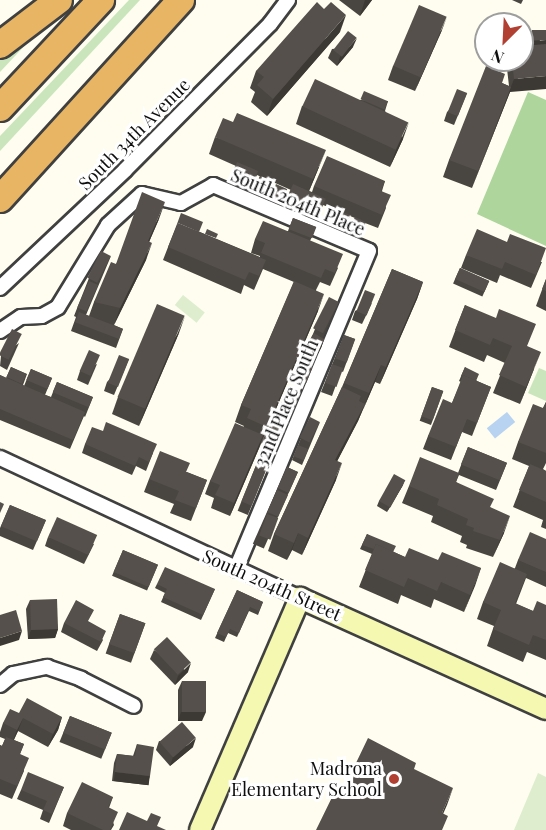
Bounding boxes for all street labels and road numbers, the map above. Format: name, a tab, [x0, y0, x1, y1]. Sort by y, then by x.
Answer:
street label: South 34th Avenue	[74, 74, 194, 194]
street label: South 204th Place	[228, 164, 368, 240]
street label: 32nd Place South	[249, 336, 323, 470]
street label: South 204th Street	[199, 545, 345, 625]

